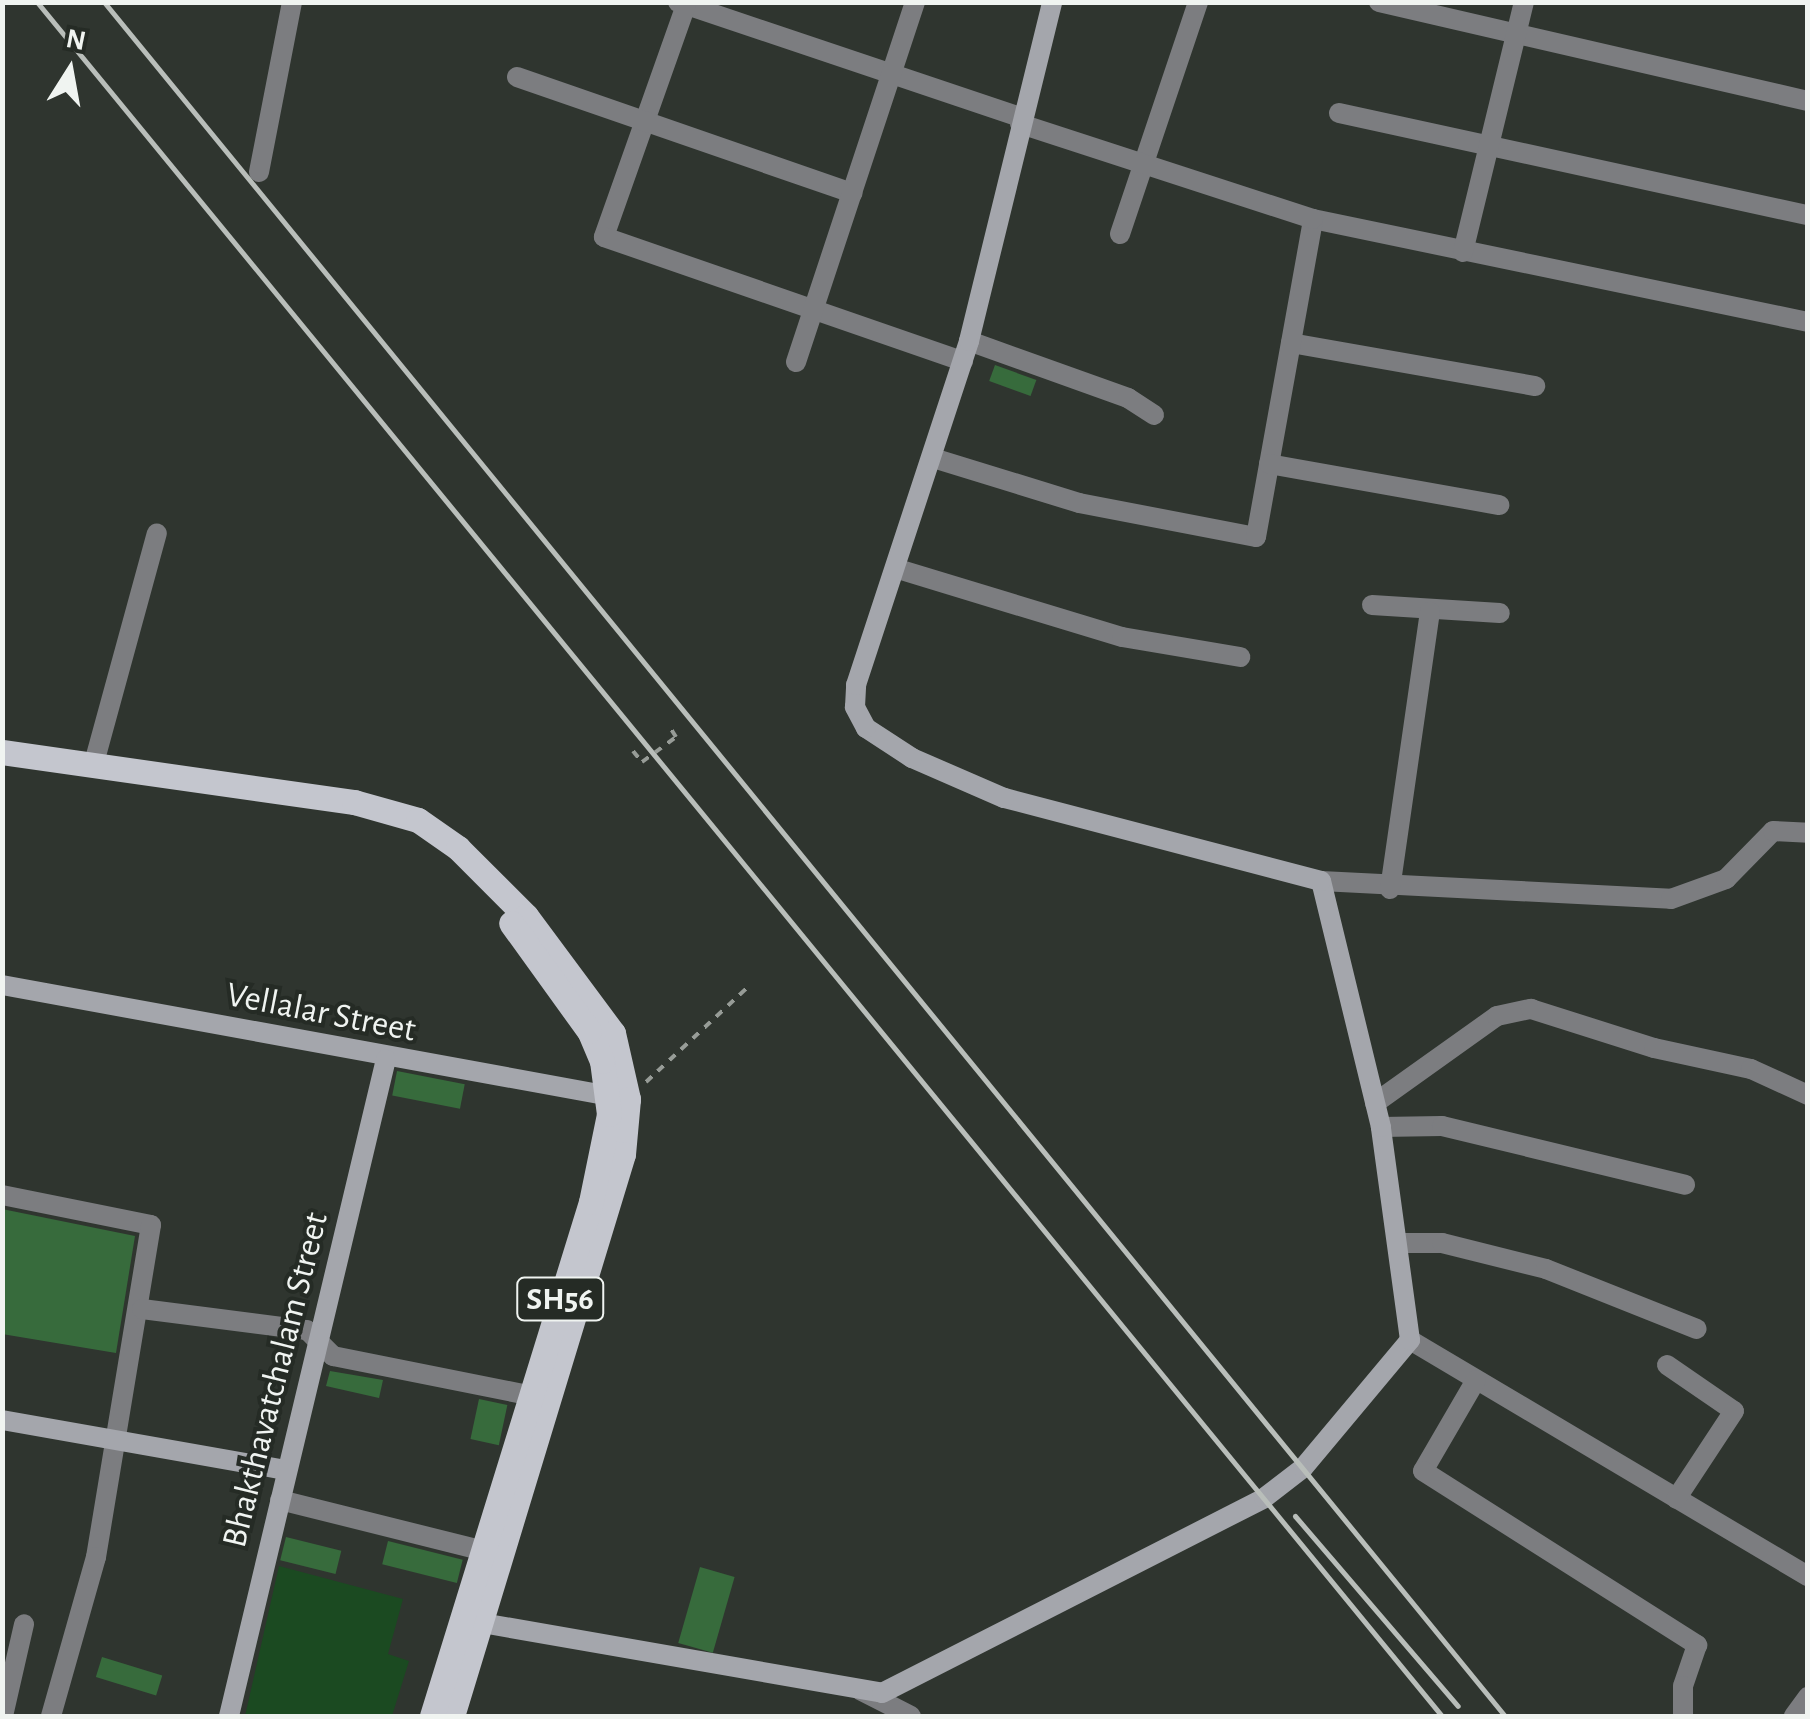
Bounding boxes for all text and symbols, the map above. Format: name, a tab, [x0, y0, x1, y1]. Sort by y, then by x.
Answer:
north arrow	[20, 20, 120, 120]
text: N	[63, 25, 88, 56]
street label: Vellalar Street	[223, 974, 419, 1052]
street label: Bhakthavatchalam Street	[214, 1208, 338, 1552]
road number: SH56	[515, 1272, 605, 1326]

